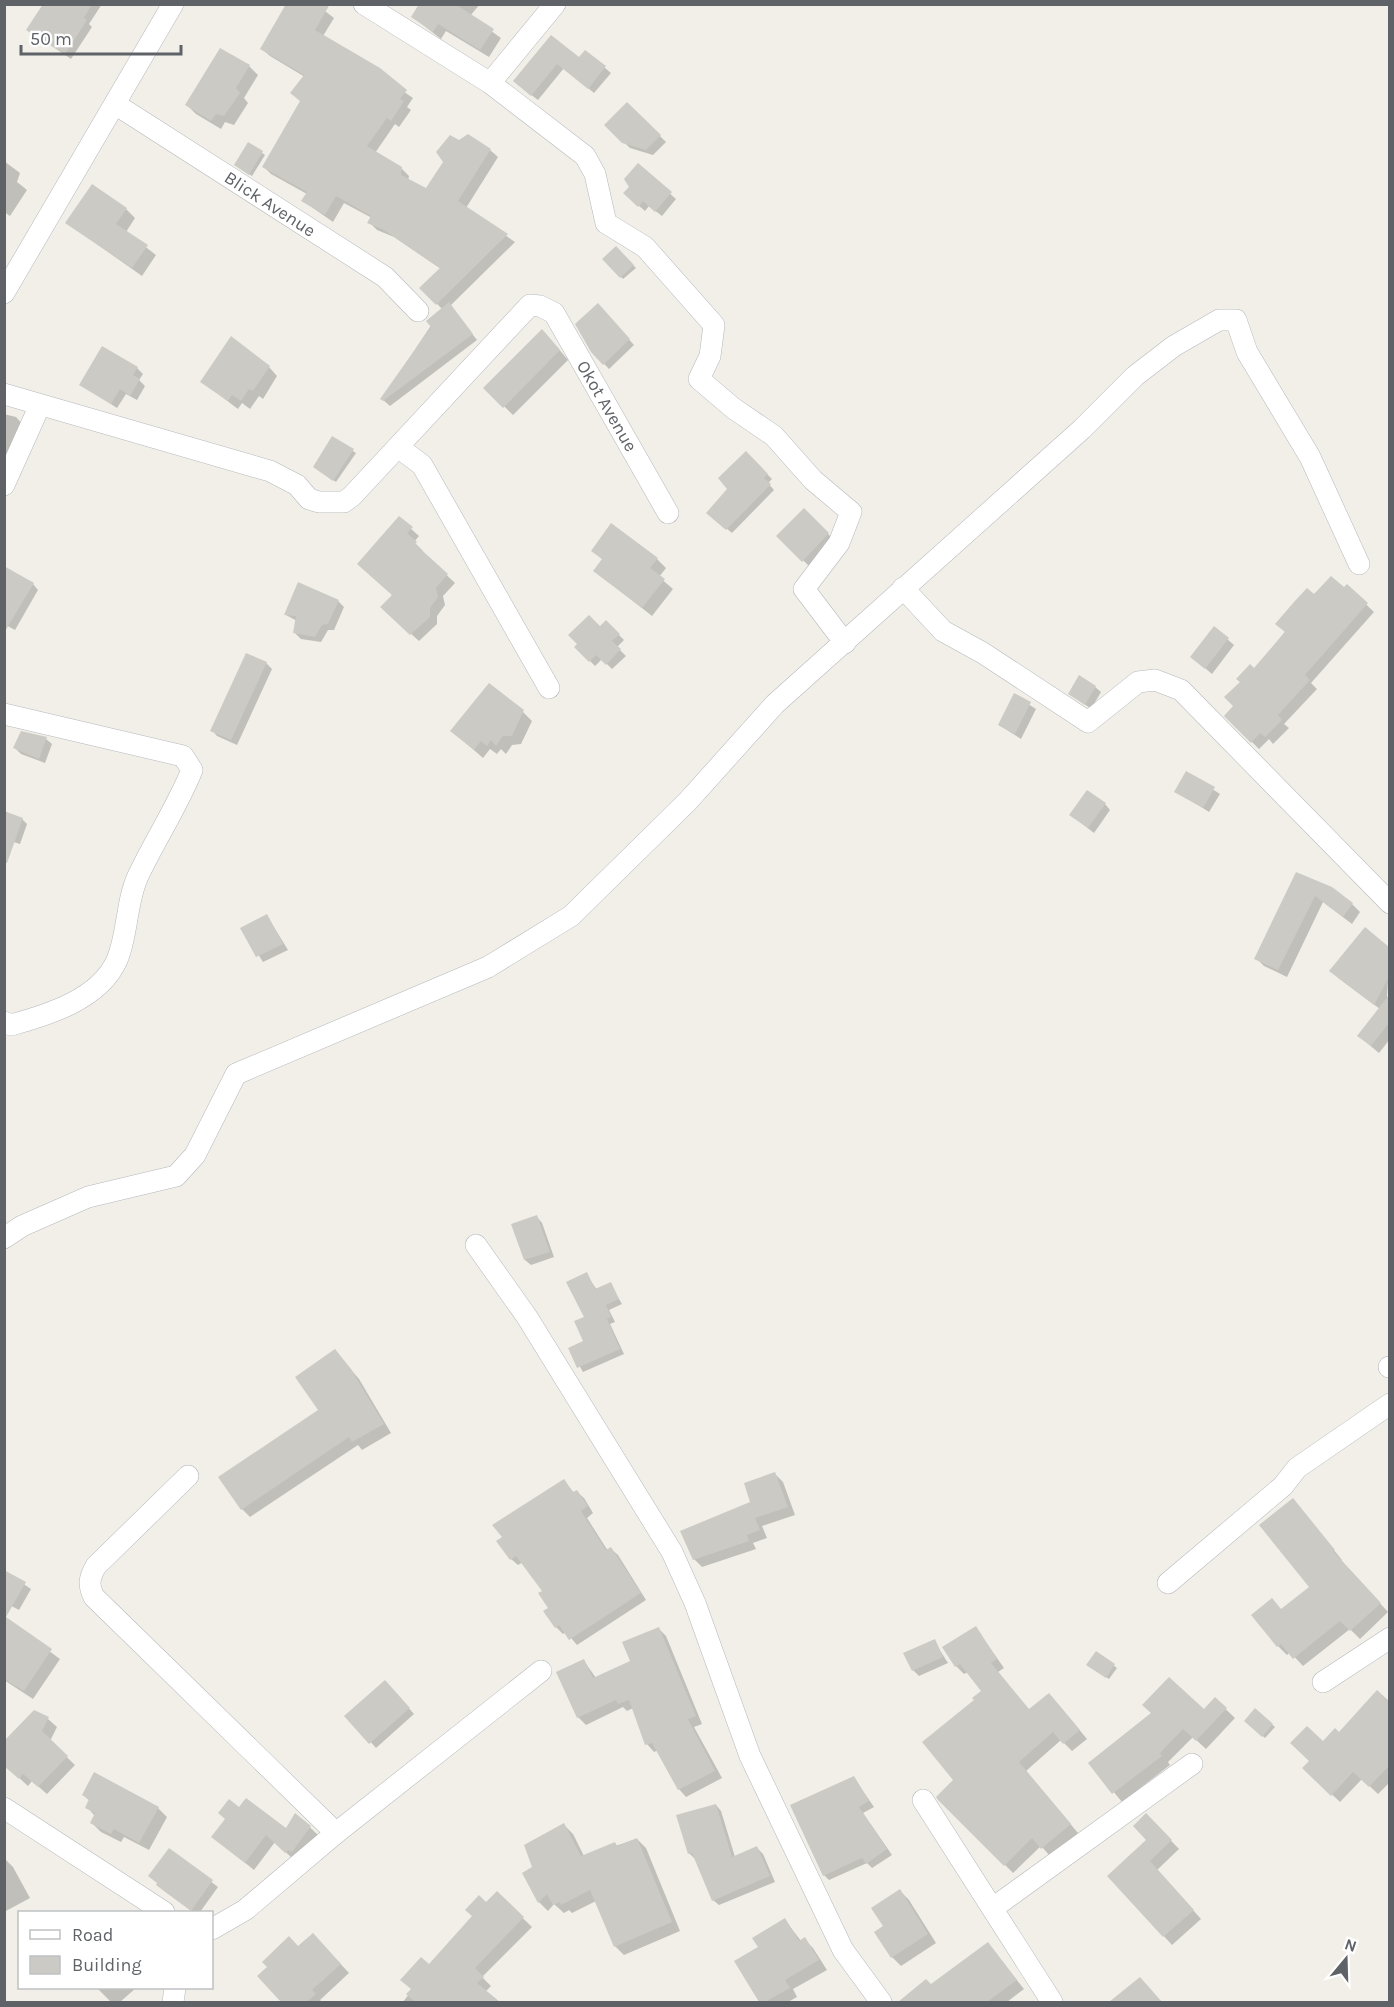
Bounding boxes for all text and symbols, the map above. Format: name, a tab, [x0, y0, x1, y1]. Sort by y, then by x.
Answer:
scale bar	[21, 18, 182, 56]
text: 50 m	[30, 28, 72, 50]
street label: Blick Avenue	[220, 166, 320, 242]
street label: Okot Avenue	[572, 356, 642, 456]
legend	[18, 1911, 213, 1989]
text: Road	[72, 1924, 113, 1946]
north arrow	[1316, 1929, 1376, 1989]
text: N	[1342, 1934, 1359, 1956]
text: Building	[72, 1954, 142, 1976]

